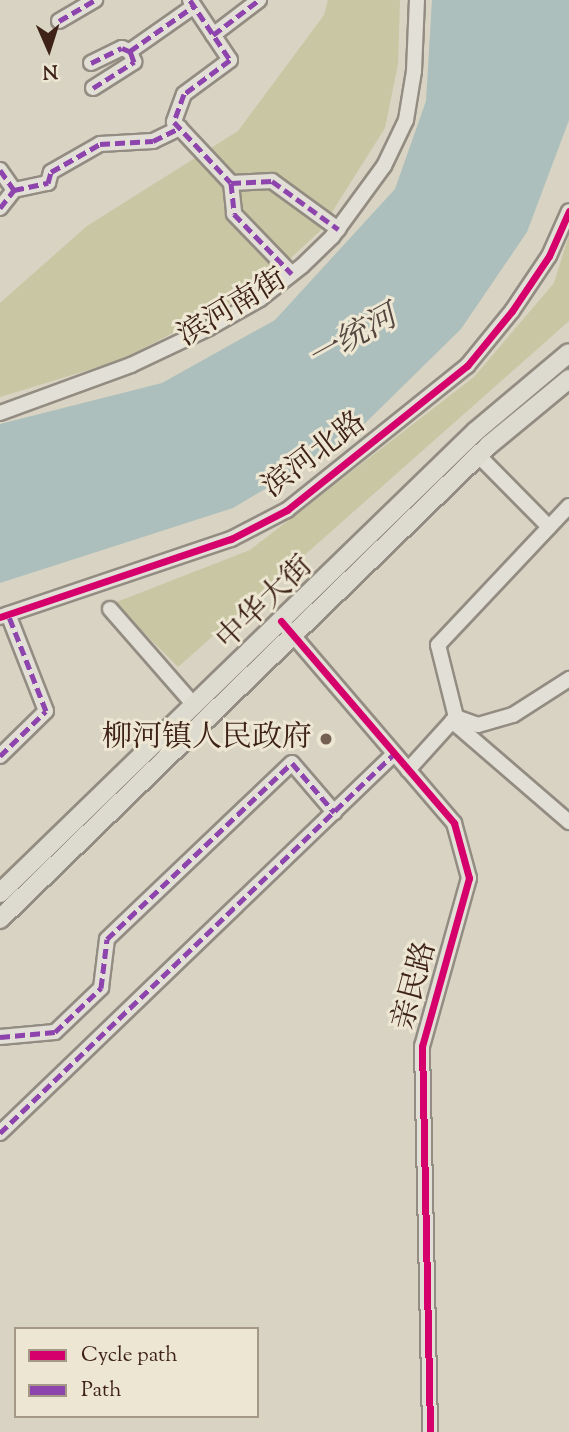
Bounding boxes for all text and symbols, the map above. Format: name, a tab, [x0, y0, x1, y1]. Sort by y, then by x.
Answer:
north arrow	[14, 14, 84, 84]
text: N	[42, 57, 58, 84]
street label: 滨河南街	[172, 263, 294, 355]
water label: 一统河	[302, 299, 404, 379]
street label: 滨河北路	[256, 406, 374, 506]
street label: 中华大街	[210, 549, 322, 659]
place label: 柳河镇人民政府	[102, 721, 312, 757]
marker: 柳河镇人民政府	[318, 731, 334, 747]
street label: 亲民路	[387, 938, 445, 1034]
legend	[14, 1327, 259, 1418]
text: Cycle path	[81, 1341, 178, 1371]
text: Path	[81, 1376, 122, 1406]

